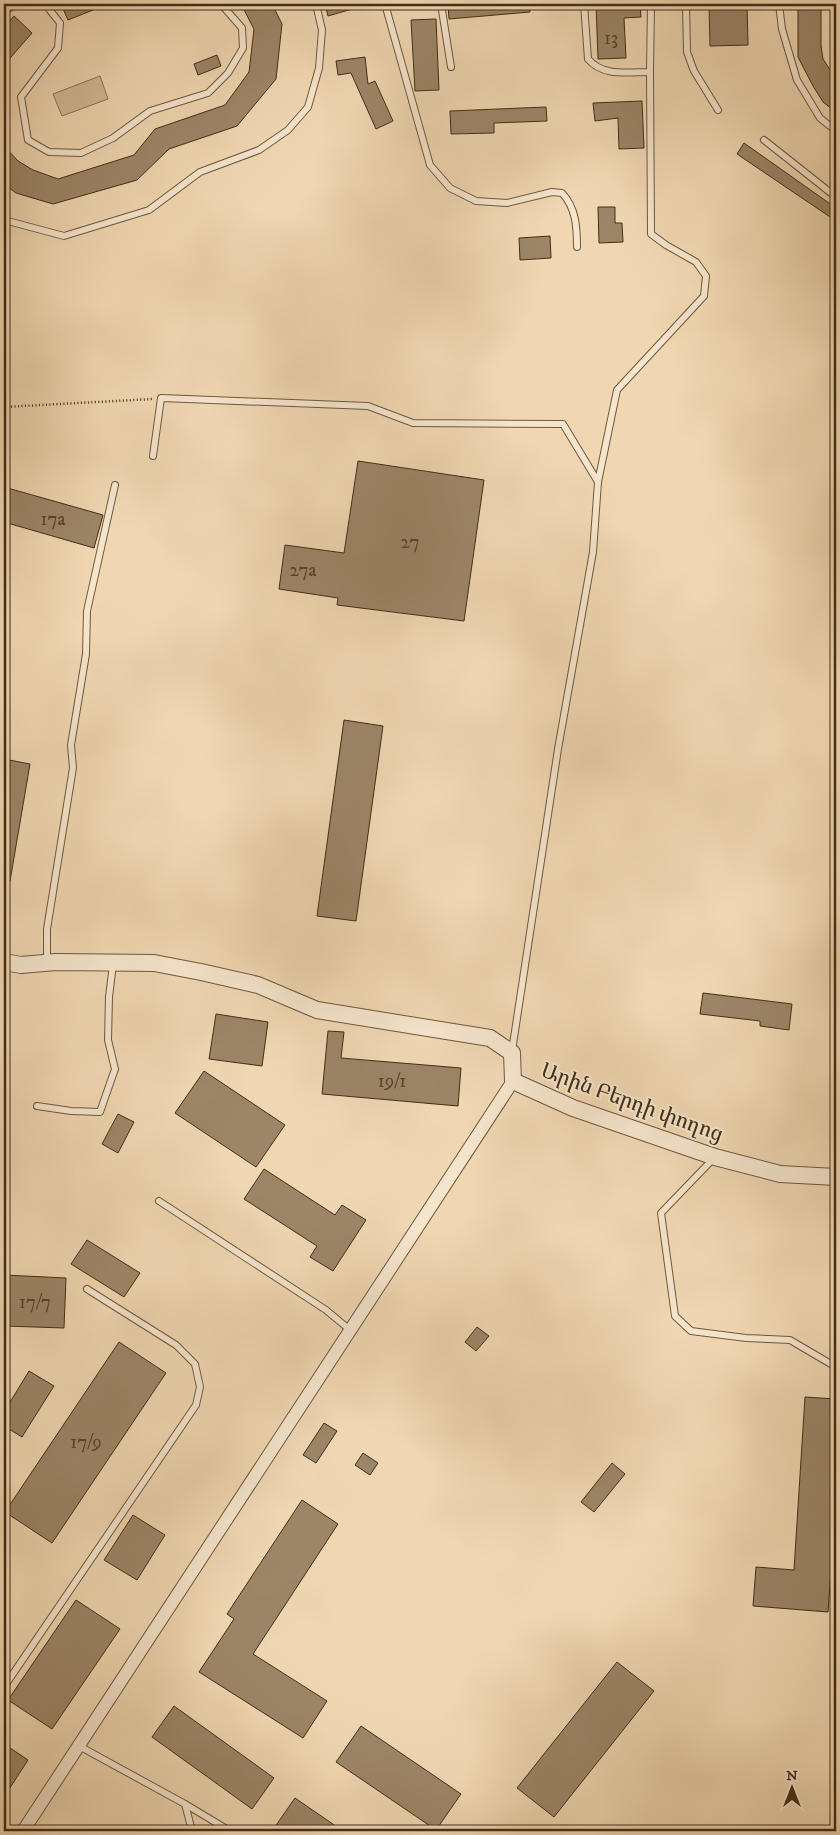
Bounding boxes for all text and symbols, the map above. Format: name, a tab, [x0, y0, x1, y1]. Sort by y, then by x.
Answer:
house number: 13	[604, 27, 618, 50]
house number: 17a	[40, 508, 66, 531]
house number: 27	[401, 531, 419, 554]
house number: 27a	[290, 559, 316, 582]
street label: Արին Բերդի փողոց	[537, 1058, 727, 1148]
house number: 19/1	[378, 1070, 406, 1093]
house number: 17/7	[19, 1291, 51, 1314]
house number: 17/9	[70, 1431, 102, 1454]
north arrow	[768, 1762, 818, 1812]
text: N	[786, 1767, 798, 1785]

